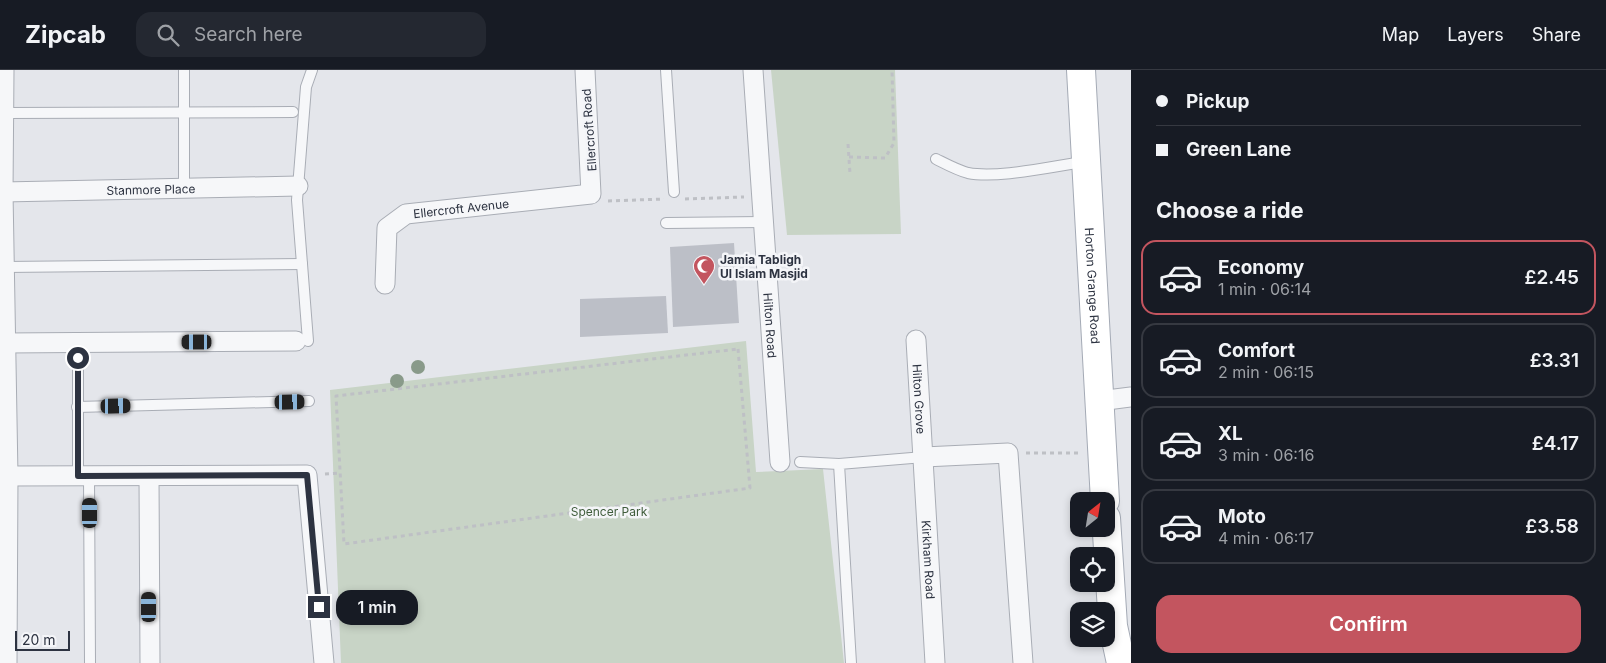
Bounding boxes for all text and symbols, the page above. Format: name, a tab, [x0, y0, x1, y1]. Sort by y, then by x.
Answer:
search box	[136, 12, 486, 57]
text: Zipcab	[25, 20, 106, 49]
icon: search	[154, 21, 182, 49]
text: Search here	[194, 23, 303, 46]
text: Map	[1382, 24, 1419, 45]
text: Layers	[1447, 24, 1504, 45]
text: Share	[1532, 24, 1581, 45]
street label: Ellercroft Road	[579, 88, 599, 172]
text: Pickup	[1186, 90, 1249, 113]
text: Green Lane	[1186, 138, 1291, 161]
street label: Stanmore Place	[106, 181, 196, 197]
street label: Ellercroft Avenue	[412, 195, 510, 221]
text: Choose a ride	[1156, 197, 1304, 223]
street label: Horton Grange Road	[1082, 227, 1104, 344]
place label: Jamia Tabligh Ul Islam Masjid	[720, 252, 808, 281]
mosque icon: Jamia Tabligh Ul Islam Masjid	[692, 254, 716, 285]
icon: car	[1158, 255, 1203, 300]
text: Economy	[1218, 256, 1304, 279]
text: £2.45	[1525, 266, 1579, 289]
text: 1 min · 06:14	[1218, 279, 1311, 299]
street label: Hilton Road	[761, 292, 780, 359]
car	[182, 335, 212, 350]
icon: car	[1158, 338, 1203, 383]
text: Comfort	[1218, 339, 1295, 362]
route start	[67, 347, 89, 369]
text: £3.31	[1530, 349, 1579, 372]
text: 2 min · 06:15	[1218, 362, 1314, 382]
street label: Hilton Grove	[910, 363, 929, 434]
car	[274, 394, 305, 410]
car	[100, 398, 131, 414]
icon: car	[1158, 421, 1203, 466]
text: XL	[1218, 422, 1243, 445]
text: £4.17	[1532, 432, 1579, 455]
text: 3 min · 06:16	[1218, 445, 1314, 465]
north arrow	[1070, 492, 1115, 538]
map controls	[1070, 492, 1115, 647]
car	[82, 498, 97, 528]
park label: Spencer Park	[571, 504, 648, 519]
icon: car	[1158, 504, 1203, 549]
text: Moto	[1218, 505, 1266, 528]
text: £3.58	[1525, 515, 1579, 538]
street label: Kirkham Road	[919, 520, 939, 600]
text: 4 min · 06:17	[1218, 528, 1314, 548]
button: locate	[1070, 547, 1115, 592]
callout: 1 min	[336, 590, 419, 624]
car	[141, 592, 156, 622]
button: Confirm	[1156, 595, 1581, 653]
route end	[308, 596, 330, 618]
text: 1 min	[357, 597, 397, 617]
button: layers	[1070, 602, 1115, 647]
scale bar	[15, 628, 70, 651]
text: 20 m	[22, 631, 56, 648]

